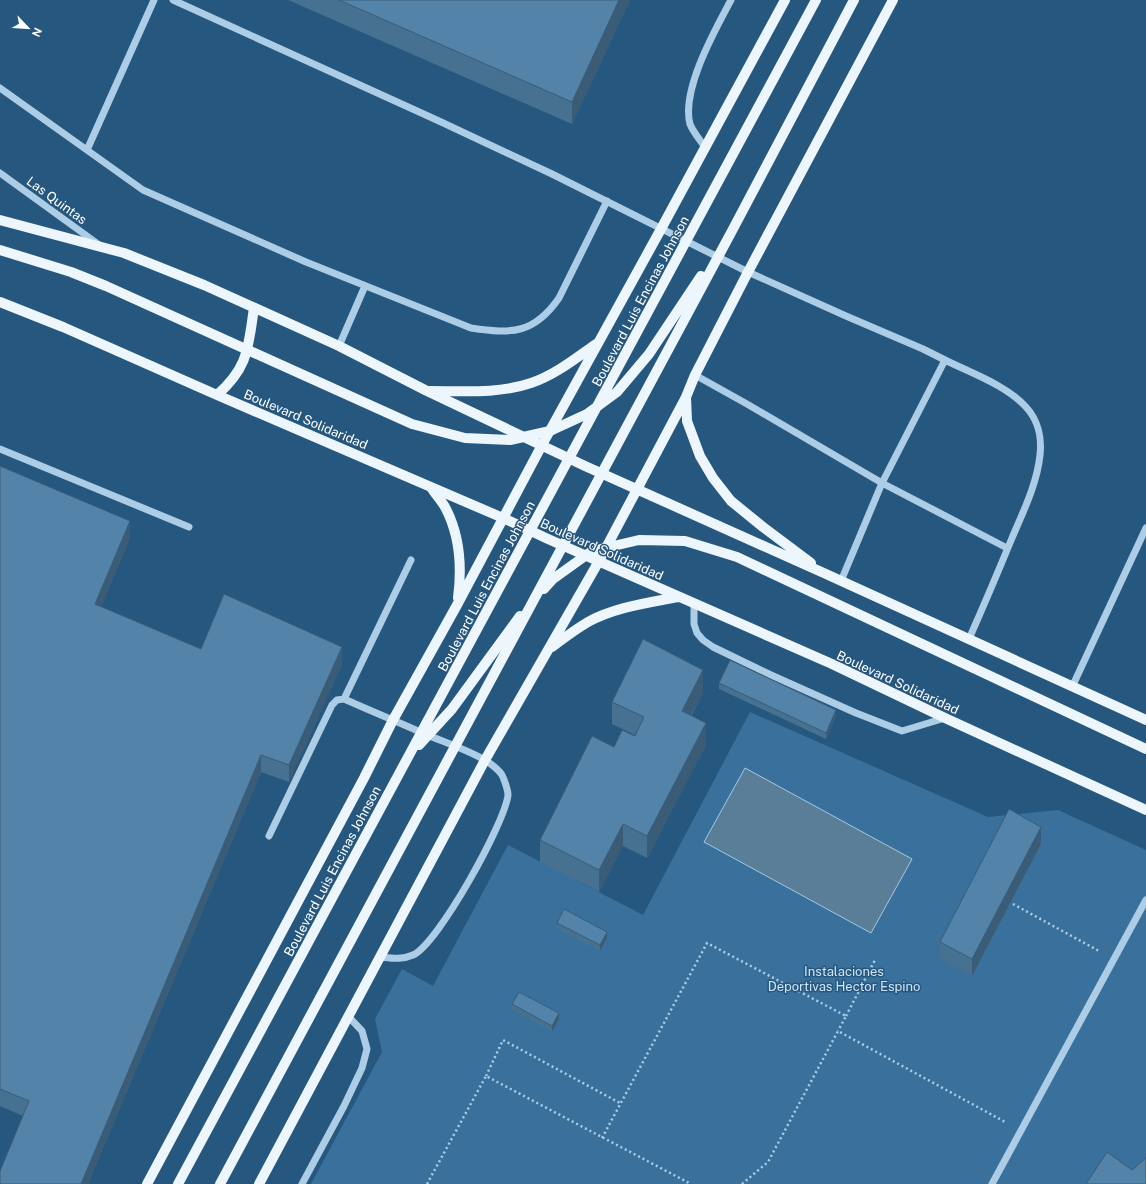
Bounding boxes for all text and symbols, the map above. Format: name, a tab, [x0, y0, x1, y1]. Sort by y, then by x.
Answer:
north arrow	[8, 8, 48, 48]
text: N	[30, 26, 44, 39]
street label: Las Quintas	[24, 174, 90, 227]
street label: Boulevard Luis Encinas Johnson	[589, 213, 692, 389]
street label: Boulevard Solidaridad	[242, 387, 370, 452]
street label: Boulevard Luis Encinas Johnson	[435, 498, 538, 674]
street label: Boulevard Solidaridad	[538, 516, 666, 583]
street label: Boulevard Solidaridad	[834, 648, 961, 717]
street label: Boulevard Luis Encinas Johnson	[281, 783, 384, 959]
park label: Instalaciones Deportivas Hector Espino	[768, 964, 920, 994]

